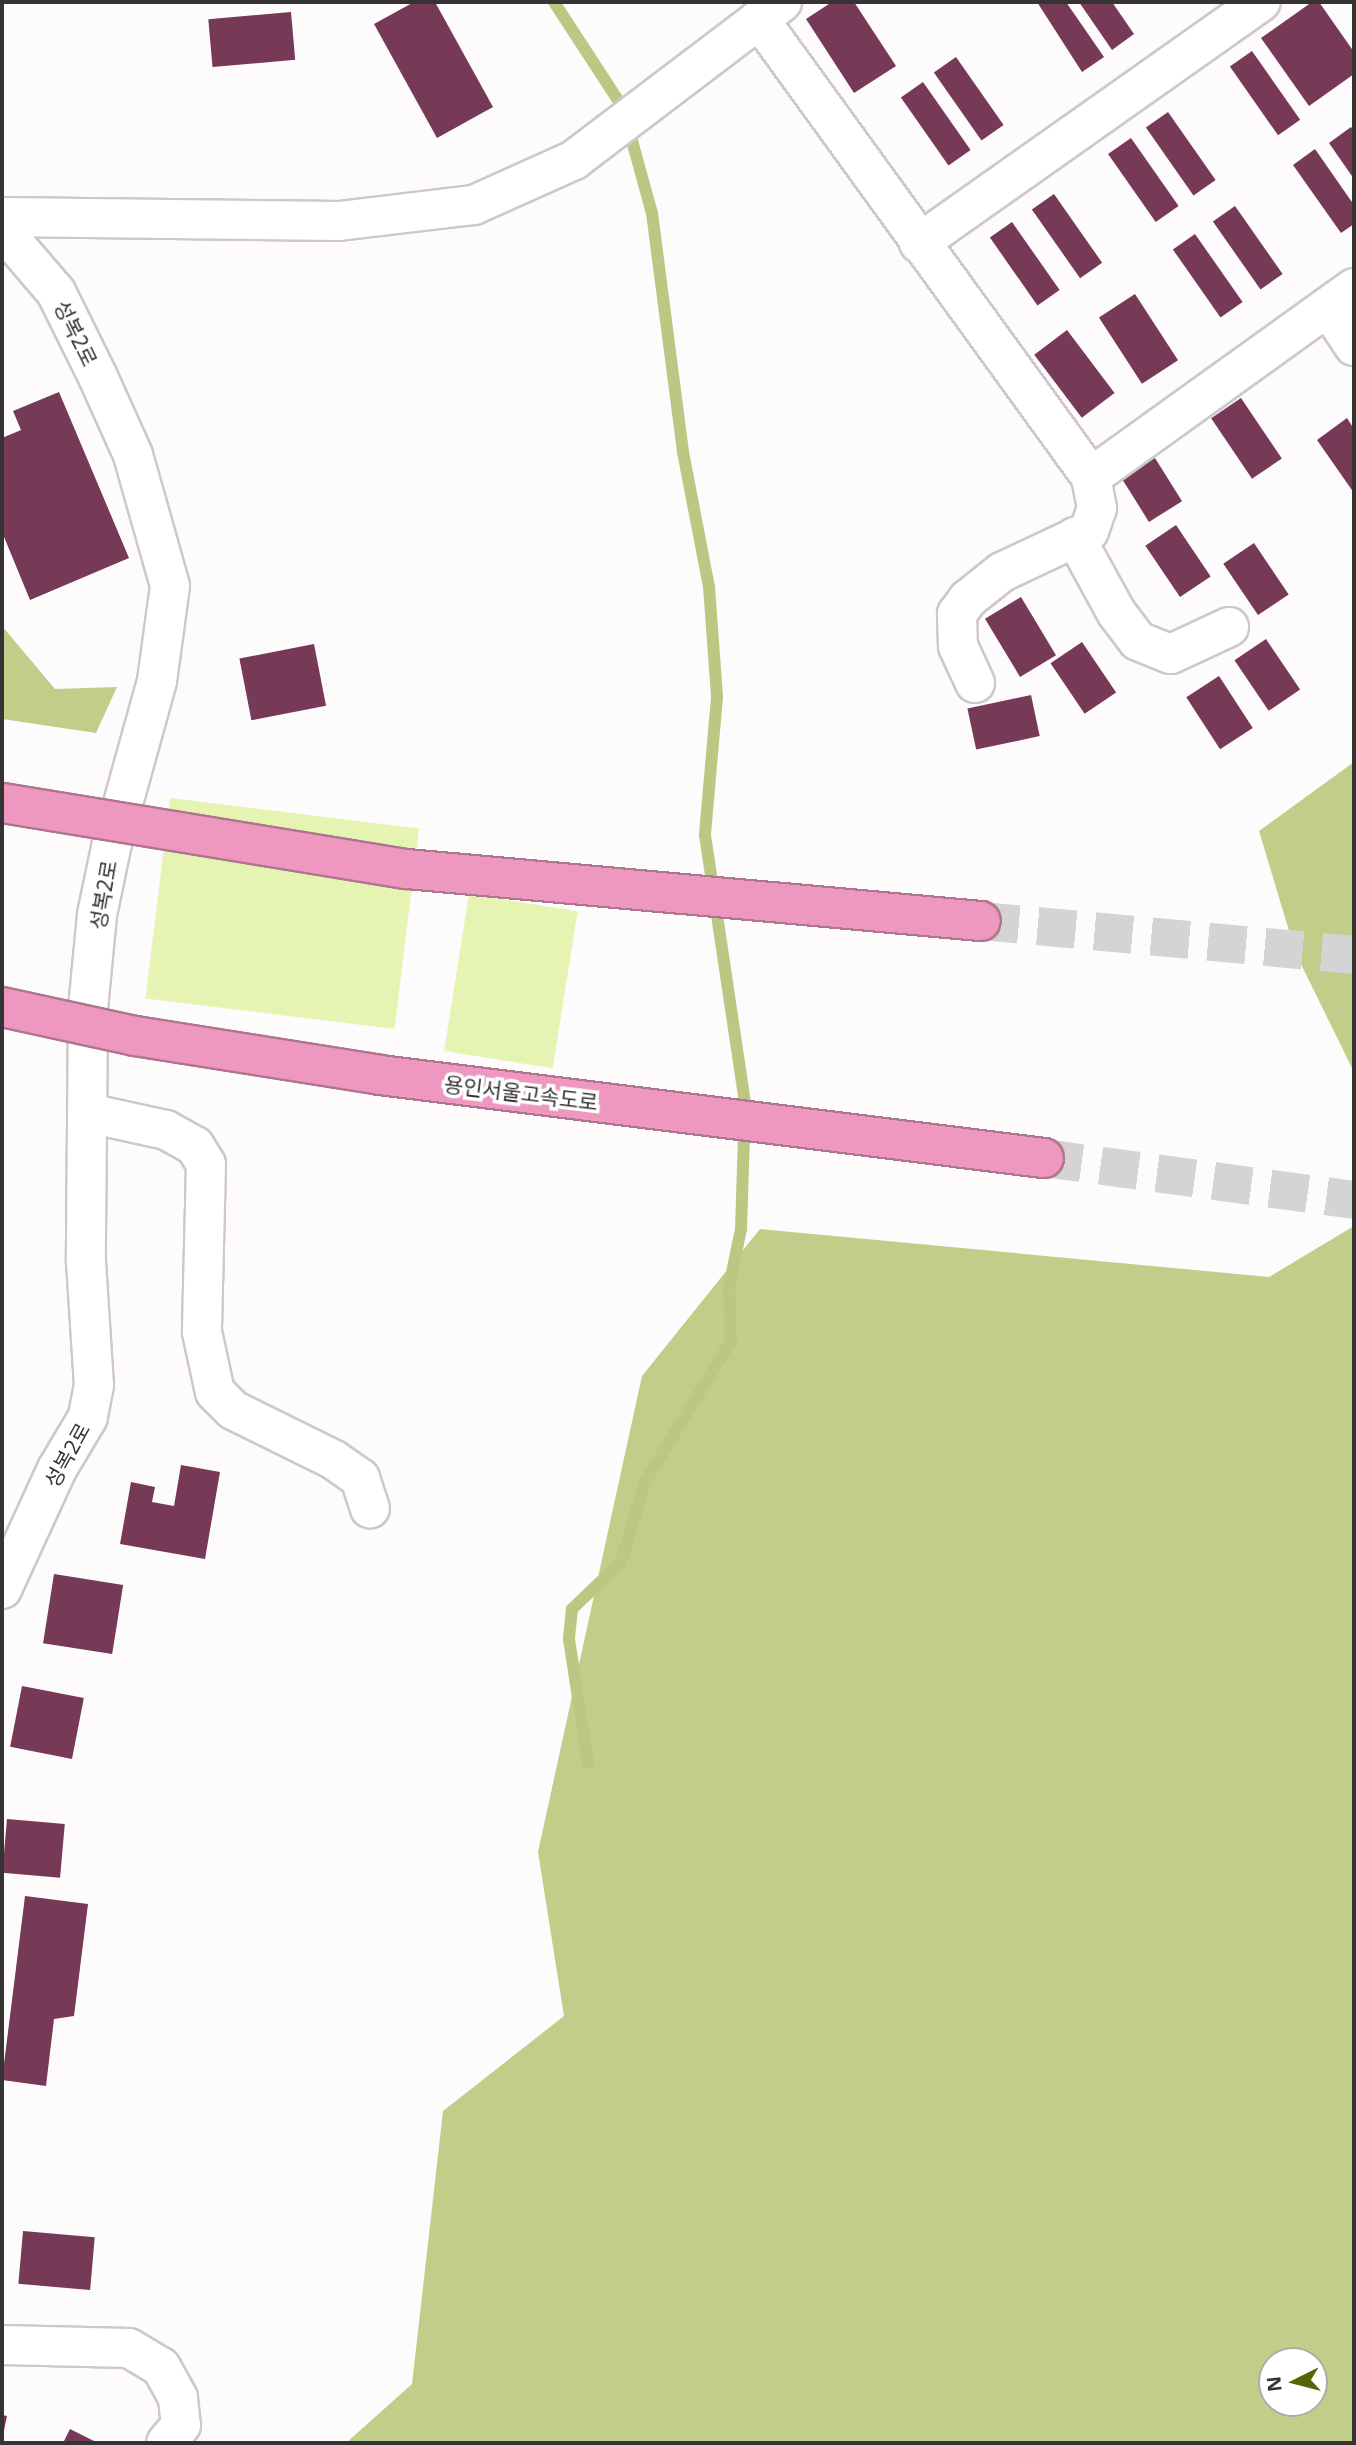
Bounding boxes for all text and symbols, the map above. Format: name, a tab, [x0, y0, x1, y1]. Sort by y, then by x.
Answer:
street label: 성복2로	[49, 296, 103, 370]
street label: 성복2로	[85, 858, 121, 932]
street label: 용인서울고속도로	[443, 1071, 599, 1115]
street label: 성복2로	[39, 1418, 95, 1492]
north arrow	[1258, 2347, 1328, 2417]
text: N	[1260, 2375, 1288, 2393]

